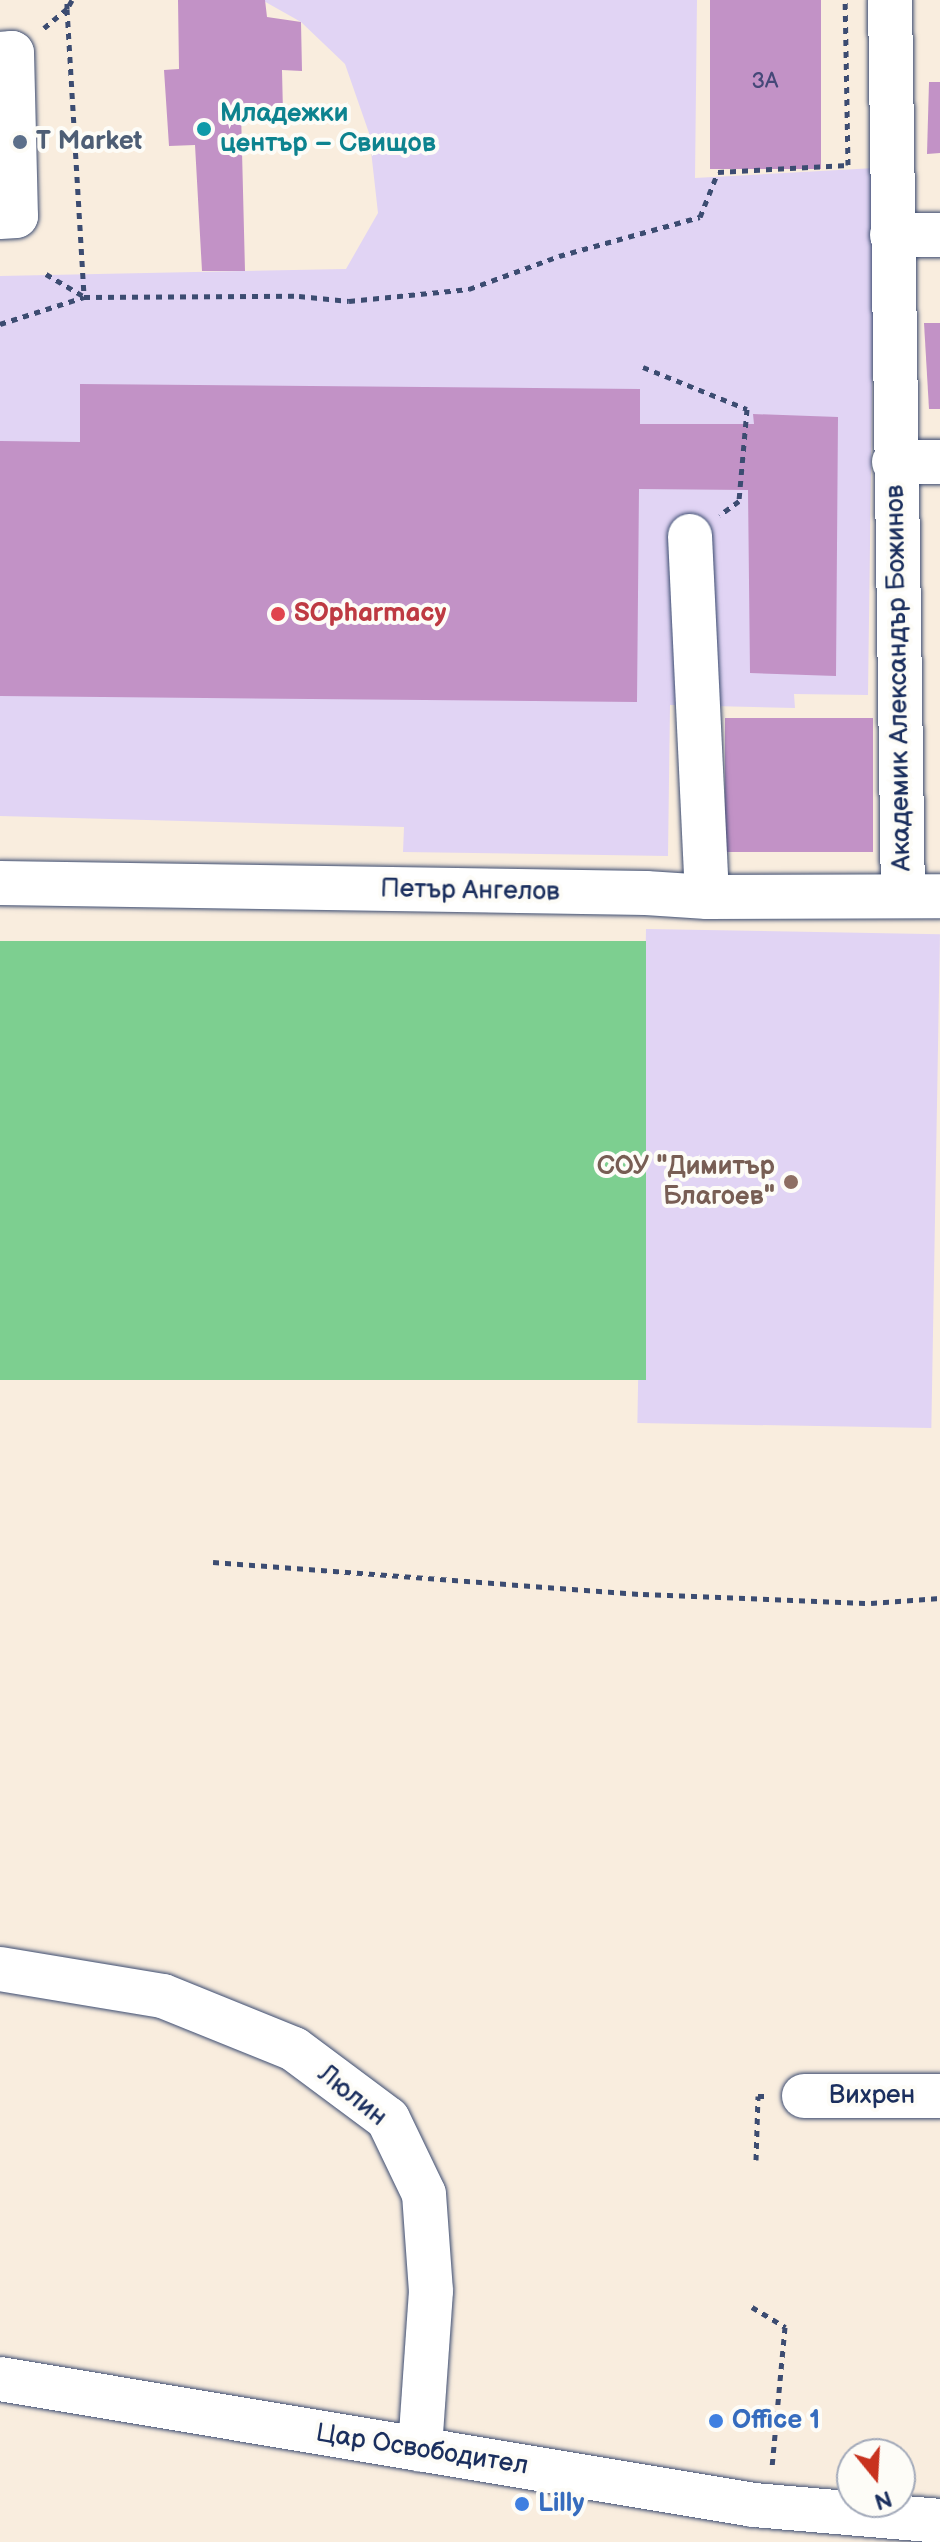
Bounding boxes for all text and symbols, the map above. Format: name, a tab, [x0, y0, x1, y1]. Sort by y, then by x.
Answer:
house number: 3А	[752, 69, 778, 95]
place label: Младежки център – Свищов	[220, 98, 436, 160]
marker: Младежки център – Свищов	[195, 120, 213, 138]
place label: T Market	[36, 126, 142, 158]
marker: T Market	[11, 133, 29, 151]
street label: Академик Александър Божинов	[880, 485, 918, 871]
place label: SOpharmacy	[294, 598, 446, 630]
marker: SOpharmacy	[269, 605, 287, 623]
street label: Петър Ангелов	[380, 874, 560, 908]
place label: СОУ "Димитър Благоев"	[597, 1151, 775, 1212]
marker: СОУ "Димитър Благоев"	[782, 1173, 800, 1191]
street label: Люлин	[311, 2059, 393, 2133]
street label: Вихрен	[829, 2080, 915, 2112]
place label: Office 1	[732, 2405, 820, 2437]
marker: Office 1	[707, 2412, 725, 2430]
street label: Цар Освободител	[314, 2418, 530, 2482]
north arrow	[836, 2438, 916, 2518]
text: N	[871, 2484, 895, 2515]
place label: Lilly	[538, 2488, 584, 2520]
marker: Lilly	[513, 2495, 531, 2513]

